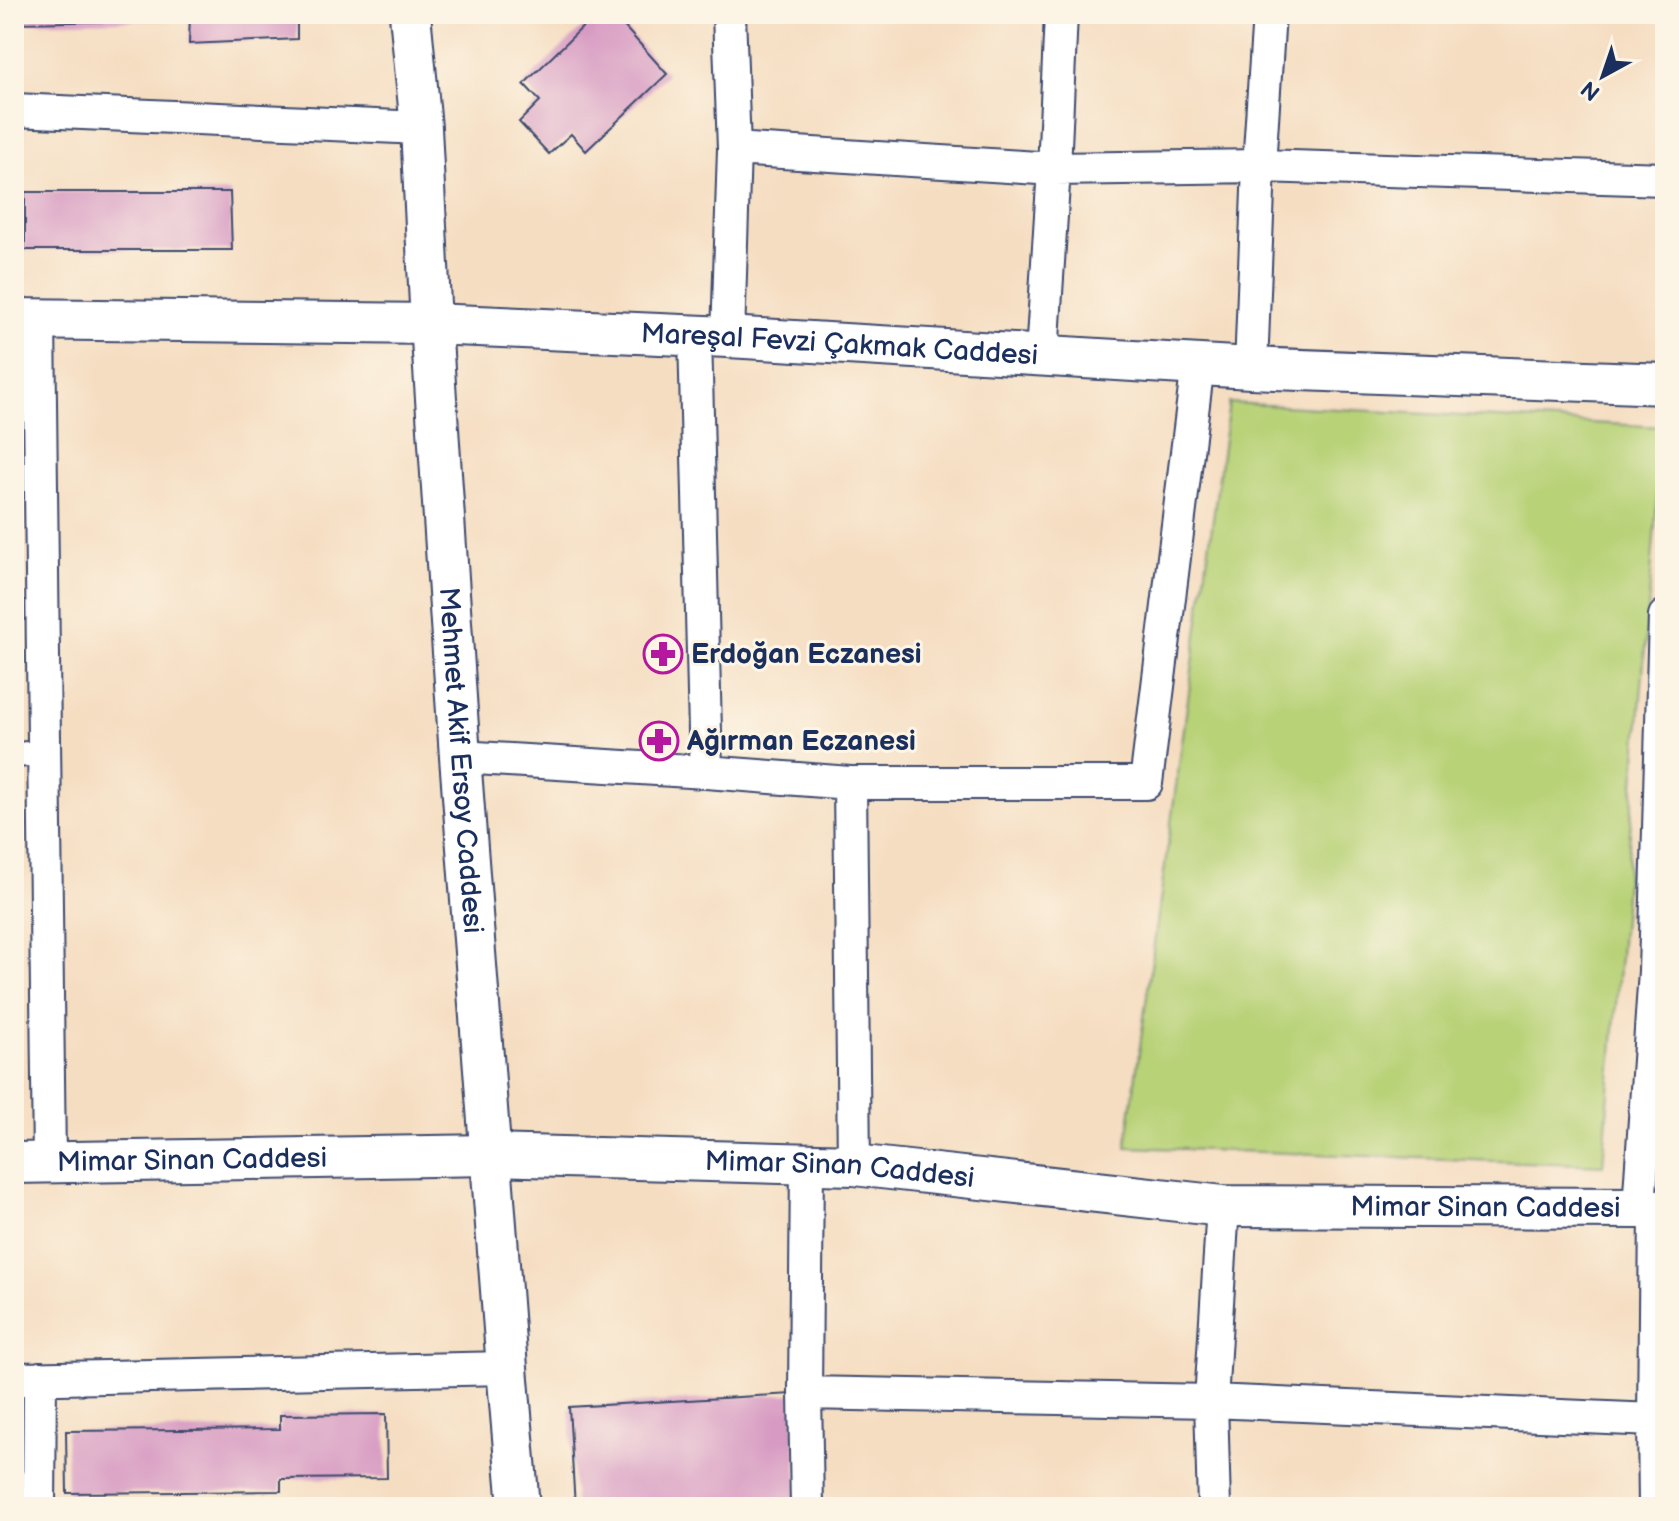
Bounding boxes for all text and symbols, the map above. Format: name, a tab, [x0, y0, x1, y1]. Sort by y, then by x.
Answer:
north arrow	[1563, 36, 1643, 116]
text: N	[1576, 75, 1606, 106]
street label: Mareşal Fevzi Çakmak Caddesi	[640, 317, 1039, 372]
street label: Mehmet Akif Ersoy Caddesi	[432, 586, 490, 935]
pharmacy icon: Erdoğan Eczanesi	[642, 633, 684, 675]
place label: Erdoğan Eczanesi	[691, 638, 922, 671]
pharmacy icon: Ağırman Eczanesi	[638, 720, 680, 762]
place label: Ağırman Eczanesi	[686, 725, 916, 758]
street label: Mimar Sinan Caddesi	[57, 1141, 327, 1179]
street label: Mimar Sinan Caddesi	[704, 1144, 976, 1195]
street label: Mimar Sinan Caddesi	[1350, 1190, 1621, 1224]

